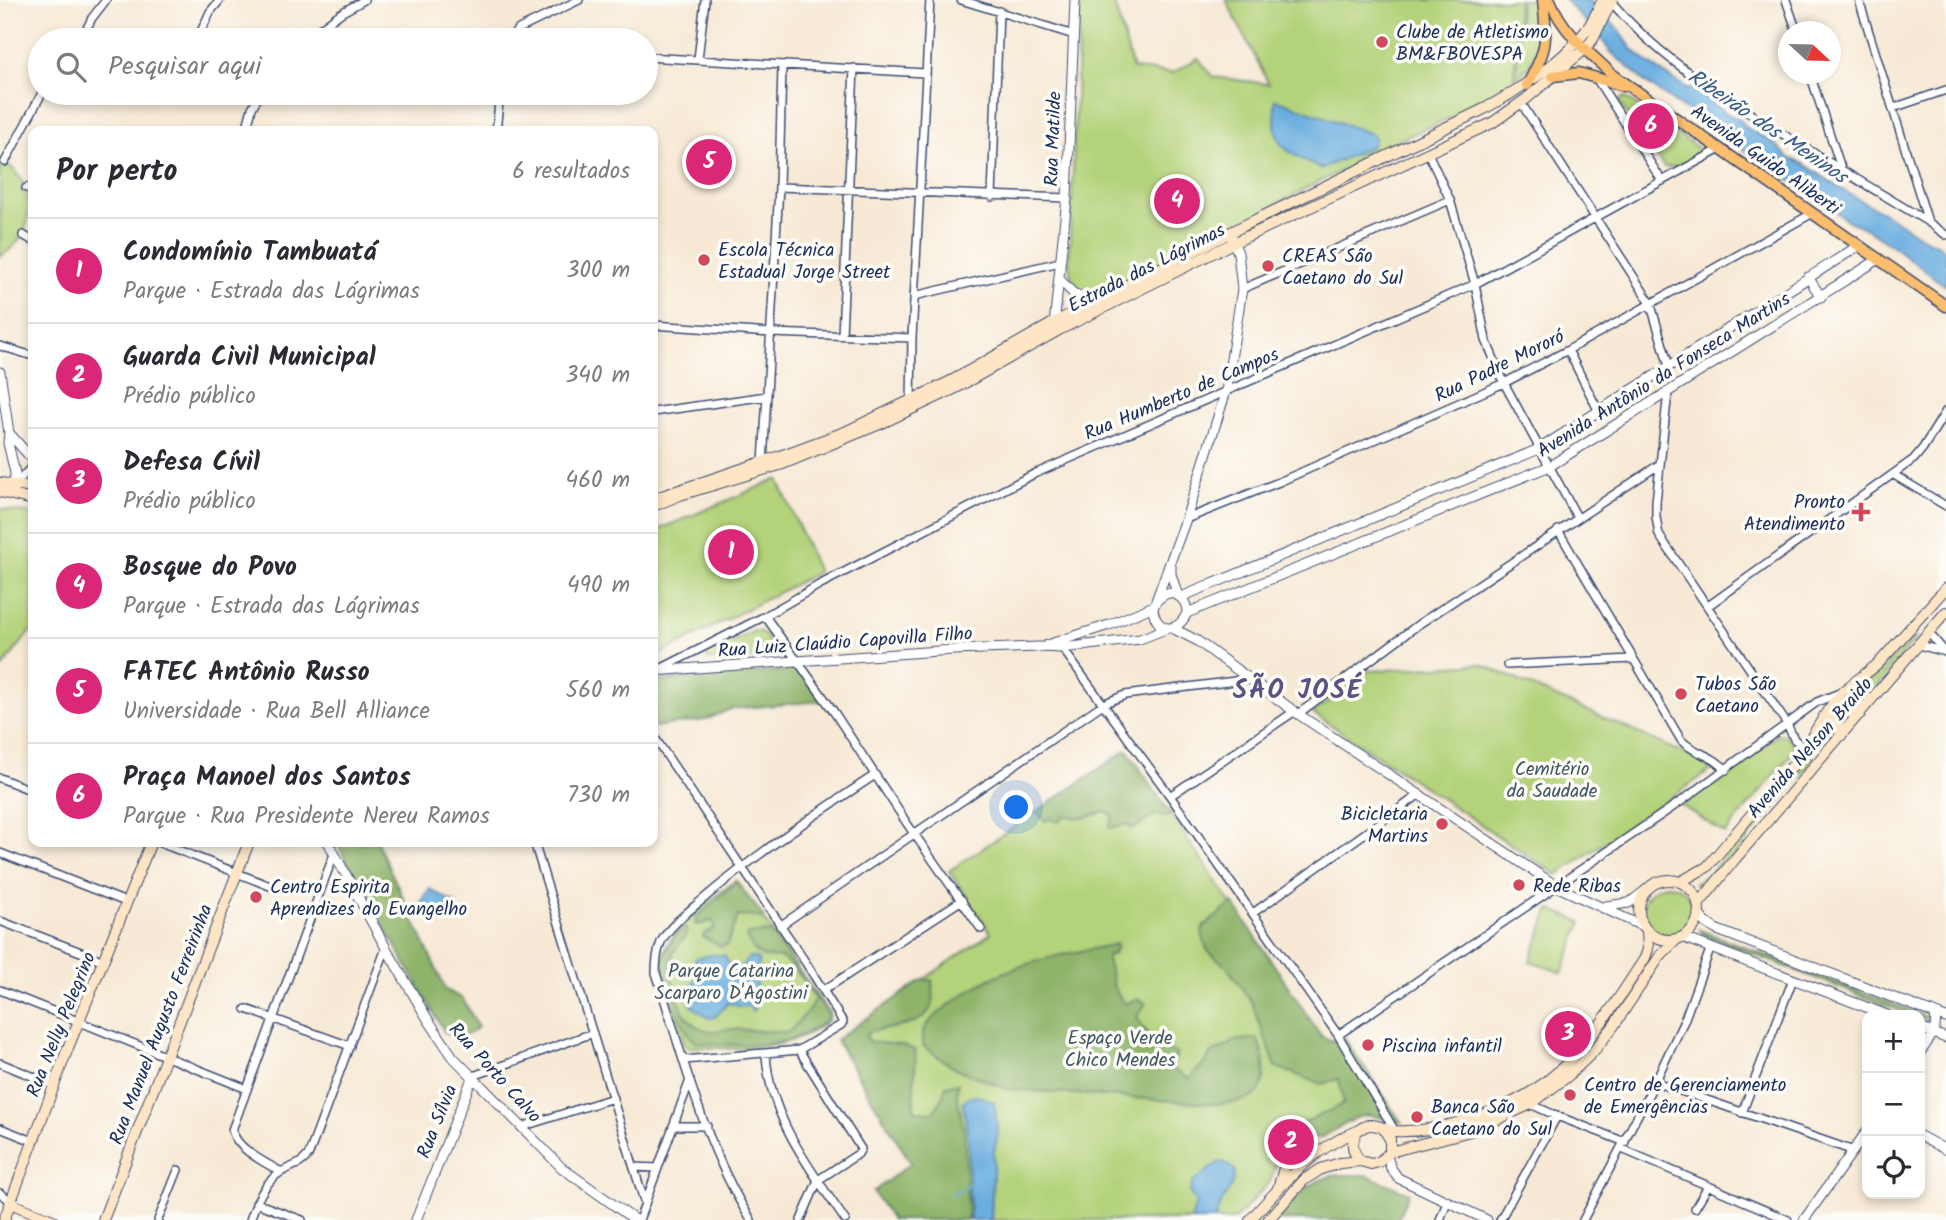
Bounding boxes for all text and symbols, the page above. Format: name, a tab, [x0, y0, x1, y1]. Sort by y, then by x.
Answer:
place label: Clube de Atletismo BM&FBOVESPA	[1396, 18, 1549, 70]
north arrow	[1778, 21, 1841, 84]
search box	[28, 28, 658, 105]
marker: Clube de Atletismo BM&FBOVESPA	[1374, 34, 1390, 50]
text: Pesquisar aqui	[108, 46, 261, 88]
icon: search	[52, 48, 90, 86]
water label: Ribeirão dos Meninos	[1681, 61, 1855, 194]
street label: Rua Matilde	[1037, 91, 1071, 187]
street label: Avenida Guido Aliberti	[1684, 98, 1847, 225]
pin: 6	[1628, 100, 1674, 152]
pin: 5	[686, 136, 732, 188]
text: Por perto	[56, 148, 177, 196]
text: 6 resultados	[512, 154, 630, 190]
pin: 4	[1154, 175, 1200, 227]
street label: Estrada das Lágrimas	[1063, 216, 1231, 321]
text: Condomínio Tambuatá	[123, 232, 377, 274]
place label: Escola Técnica Estadual Jorge Street	[718, 236, 891, 288]
place label: CREAS São Caetano do Sul	[1282, 242, 1403, 294]
marker: Escola Técnica Estadual Jorge Street	[696, 252, 712, 268]
text: 1	[76, 253, 82, 289]
text: 300 m	[566, 253, 630, 289]
marker: CREAS São Caetano do Sul	[1260, 258, 1276, 274]
text: Parque · Estrada das Lágrimas	[123, 274, 420, 310]
street label: Avenida Antônio da Fonseca Martins	[1532, 285, 1797, 466]
street label: Rua Padre Mororó	[1430, 322, 1571, 411]
text: Guarda Civil Municipal	[123, 337, 376, 379]
street label: Rua Humberto de Campos	[1080, 340, 1284, 449]
text: 2	[72, 358, 86, 394]
text: 340 m	[565, 358, 630, 394]
text: Prédio público	[123, 379, 256, 415]
text: Defesa Cívil	[123, 442, 260, 484]
text: 3	[73, 463, 85, 499]
text: 460 m	[566, 463, 630, 499]
text: Prédio público	[123, 484, 256, 520]
place label: Pronto Atendimento	[1744, 488, 1845, 540]
marker: Pronto Atendimento	[1851, 502, 1871, 522]
pin: 1	[708, 526, 754, 578]
text: Bosque do Povo	[123, 547, 297, 589]
text: 4	[73, 568, 85, 604]
text: 490 m	[567, 568, 630, 604]
text: Parque · Estrada das Lágrimas	[123, 589, 420, 625]
street label: Rua Luiz Claúdio Capovilla Filho	[717, 619, 974, 667]
text: FATEC Antônio Russo	[123, 652, 370, 694]
district label: SÃO JOSÉ	[1233, 670, 1363, 712]
place label: Tubos São Caetano	[1695, 670, 1776, 722]
street label: Avenida Nelson Braido	[1740, 671, 1881, 826]
text: 5	[73, 673, 85, 709]
text: 560 m	[566, 673, 630, 709]
marker: Tubos São Caetano	[1673, 686, 1689, 702]
text: Universidade · Rua Bell Alliance	[123, 694, 430, 730]
park label: Cemitério da Saudade	[1507, 755, 1598, 807]
text: Praça Manoel dos Santos	[123, 757, 411, 799]
text: 6	[73, 778, 85, 814]
text: 730 m	[567, 778, 630, 814]
your location	[999, 790, 1033, 824]
text: Parque · Rua Presidente Nereu Ramos	[123, 799, 490, 835]
place label: Bicicletaria Martins	[1341, 800, 1428, 852]
marker: Bicicletaria Martins	[1434, 816, 1450, 832]
place label: Rede Ribas	[1533, 872, 1621, 902]
place label: Centro Espirita Aprendizes do Evangelho	[270, 873, 467, 925]
marker: Rede Ribas	[1511, 877, 1527, 893]
marker: Centro Espirita Aprendizes do Evangelho	[248, 889, 264, 905]
street label: Rua Manuel Augusto Ferreirinha	[102, 900, 222, 1149]
street label: Rua Nelly Pelegrino	[19, 947, 105, 1102]
park label: Parque Catarina Scarparo D'Agostini	[654, 957, 809, 1009]
pin: 3	[1545, 1008, 1591, 1060]
map controls	[1862, 1010, 1925, 1199]
button: +	[1862, 1010, 1925, 1073]
street label: Rua Porto Calvo	[441, 1016, 548, 1131]
park label: Espaço Verde Chico Mendes	[1065, 1024, 1175, 1076]
place label: Piscina infantil	[1382, 1032, 1502, 1062]
marker: Piscina infantil	[1360, 1037, 1376, 1053]
place label: Centro de Gerenciamento de Emergências	[1584, 1071, 1786, 1123]
button: −	[1862, 1073, 1925, 1136]
street label: Rua Sílvia	[409, 1080, 466, 1163]
marker: Centro de Gerenciamento de Emergências	[1562, 1087, 1578, 1103]
place label: Banca São Caetano do Sul	[1431, 1093, 1552, 1145]
marker: Banca São Caetano do Sul	[1409, 1109, 1425, 1125]
pin: 2	[1268, 1116, 1314, 1168]
button: locate	[1862, 1136, 1925, 1199]

